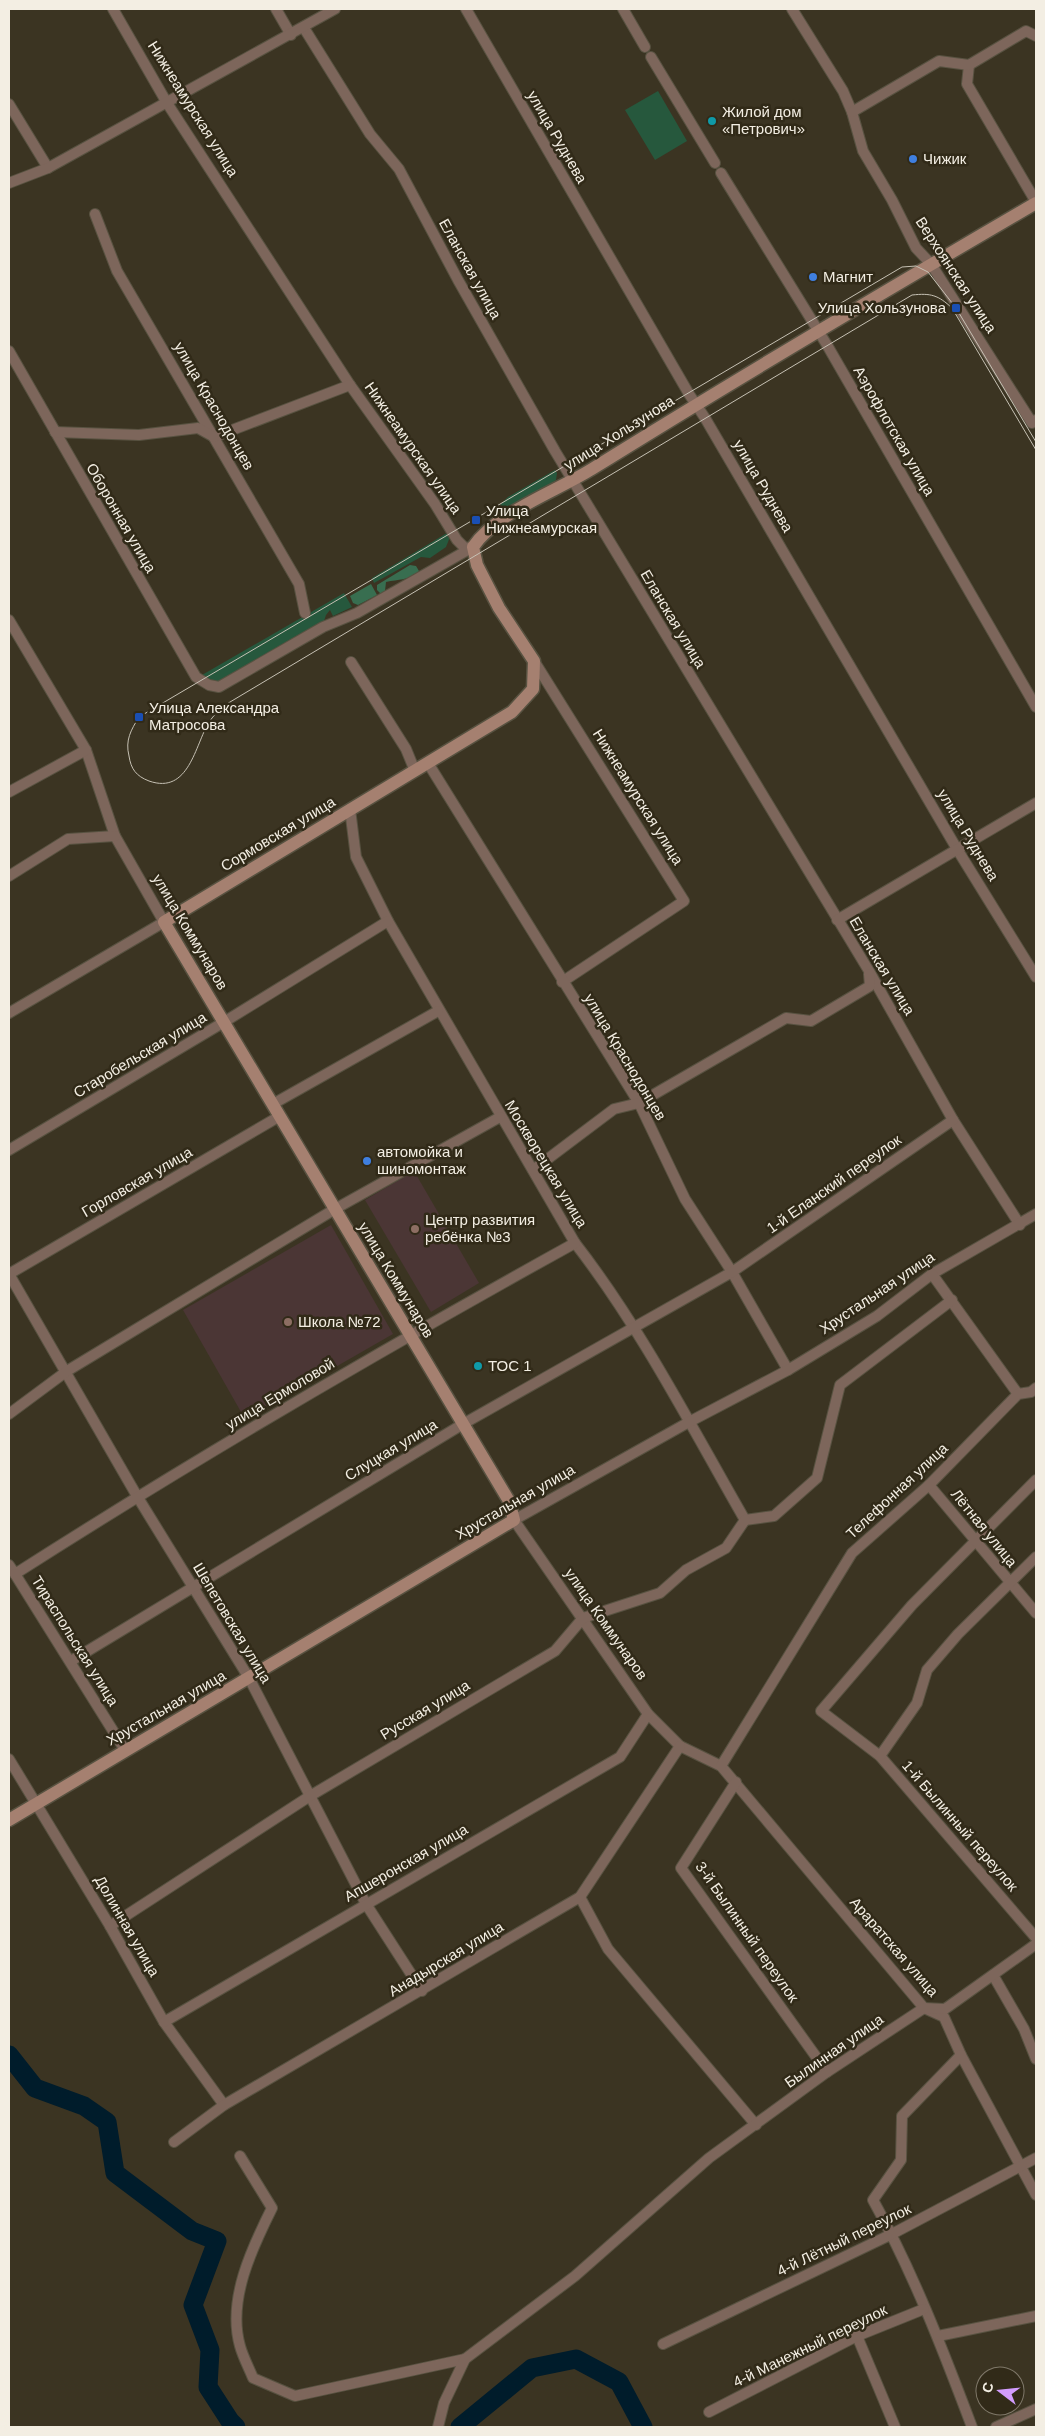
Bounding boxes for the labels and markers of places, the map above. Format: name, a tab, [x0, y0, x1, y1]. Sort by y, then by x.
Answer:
place label: Жилой дом «Петрович»	[722, 103, 805, 137]
marker: Жилой дом «Петрович»	[706, 115, 718, 127]
place label: Чижик	[923, 150, 967, 167]
marker: Чижик	[907, 153, 919, 165]
place label: Магнит	[823, 268, 873, 285]
marker: Магнит	[807, 271, 819, 283]
place label: Улица Хользунова	[818, 299, 947, 316]
marker: Улица Хользунова	[950, 302, 962, 314]
place label: Улица Нижнеамурская	[486, 502, 597, 536]
marker: Улица Нижнеамурская	[470, 514, 482, 526]
place label: Улица Александра Матросова	[149, 699, 280, 733]
marker: Улица Александра Матросова	[133, 711, 145, 723]
place label: автомойка и шиномонтаж	[377, 1143, 466, 1177]
marker: автомойка и шиномонтаж	[361, 1155, 373, 1167]
place label: Центр развития ребёнка №3	[425, 1211, 535, 1245]
marker: Центр развития ребёнка №3	[409, 1223, 421, 1235]
place label: Школа №72	[298, 1313, 381, 1330]
marker: Школа №72	[282, 1316, 294, 1328]
place label: ТОС 1	[488, 1357, 532, 1374]
marker: ТОС 1	[472, 1360, 484, 1372]

